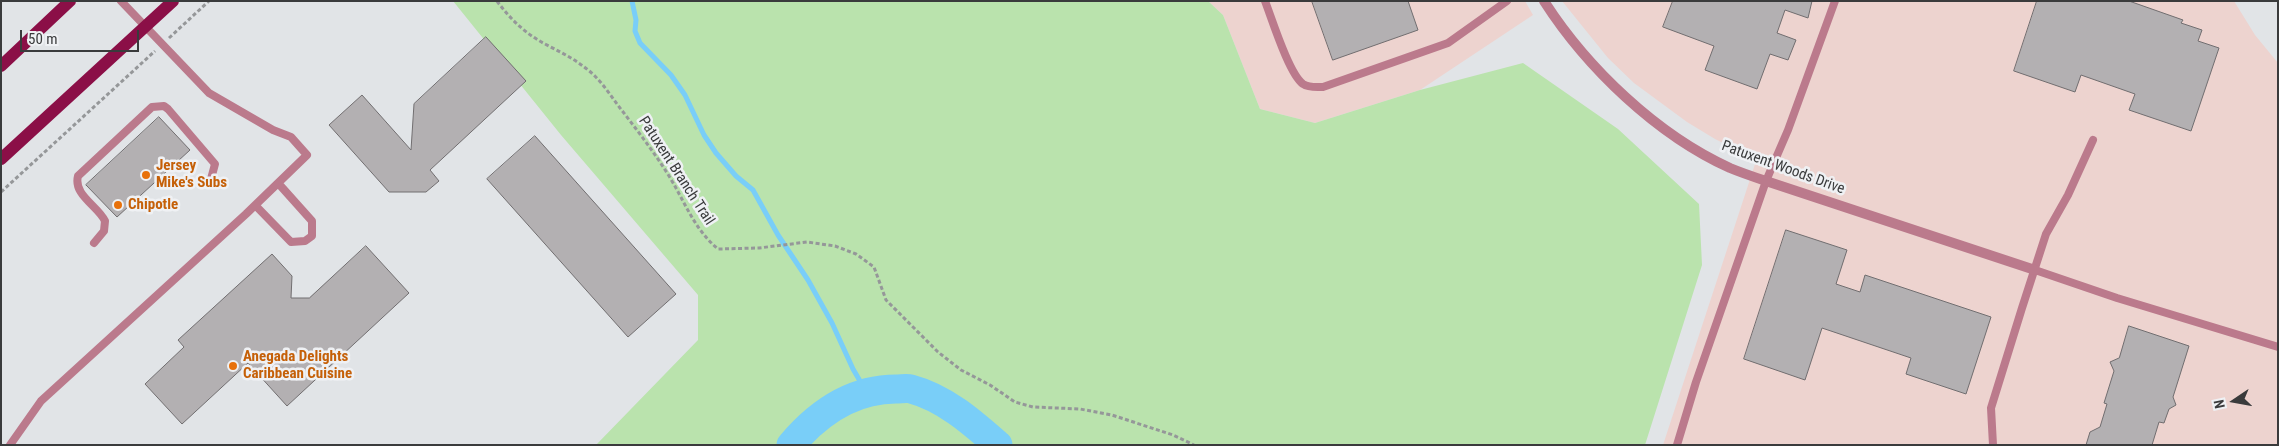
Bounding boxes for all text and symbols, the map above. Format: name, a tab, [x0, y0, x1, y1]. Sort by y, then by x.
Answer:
scale bar	[22, 20, 141, 52]
text: 50 m	[28, 30, 58, 48]
street label: Patuxent Branch Trail	[634, 113, 718, 229]
street label: Patuxent Woods Drive	[1719, 137, 1847, 199]
place label: Jersey Mike's Subs	[156, 157, 227, 192]
marker: Jersey Mike's Subs	[140, 169, 152, 181]
place label: Chipotle	[128, 196, 178, 214]
marker: Chipotle	[112, 199, 124, 211]
place label: Anegada Delights Caribbean Cuisine	[243, 348, 352, 383]
marker: Anegada Delights Caribbean Cuisine	[227, 360, 239, 372]
north arrow	[2209, 376, 2259, 426]
text: N	[2211, 398, 2228, 410]

